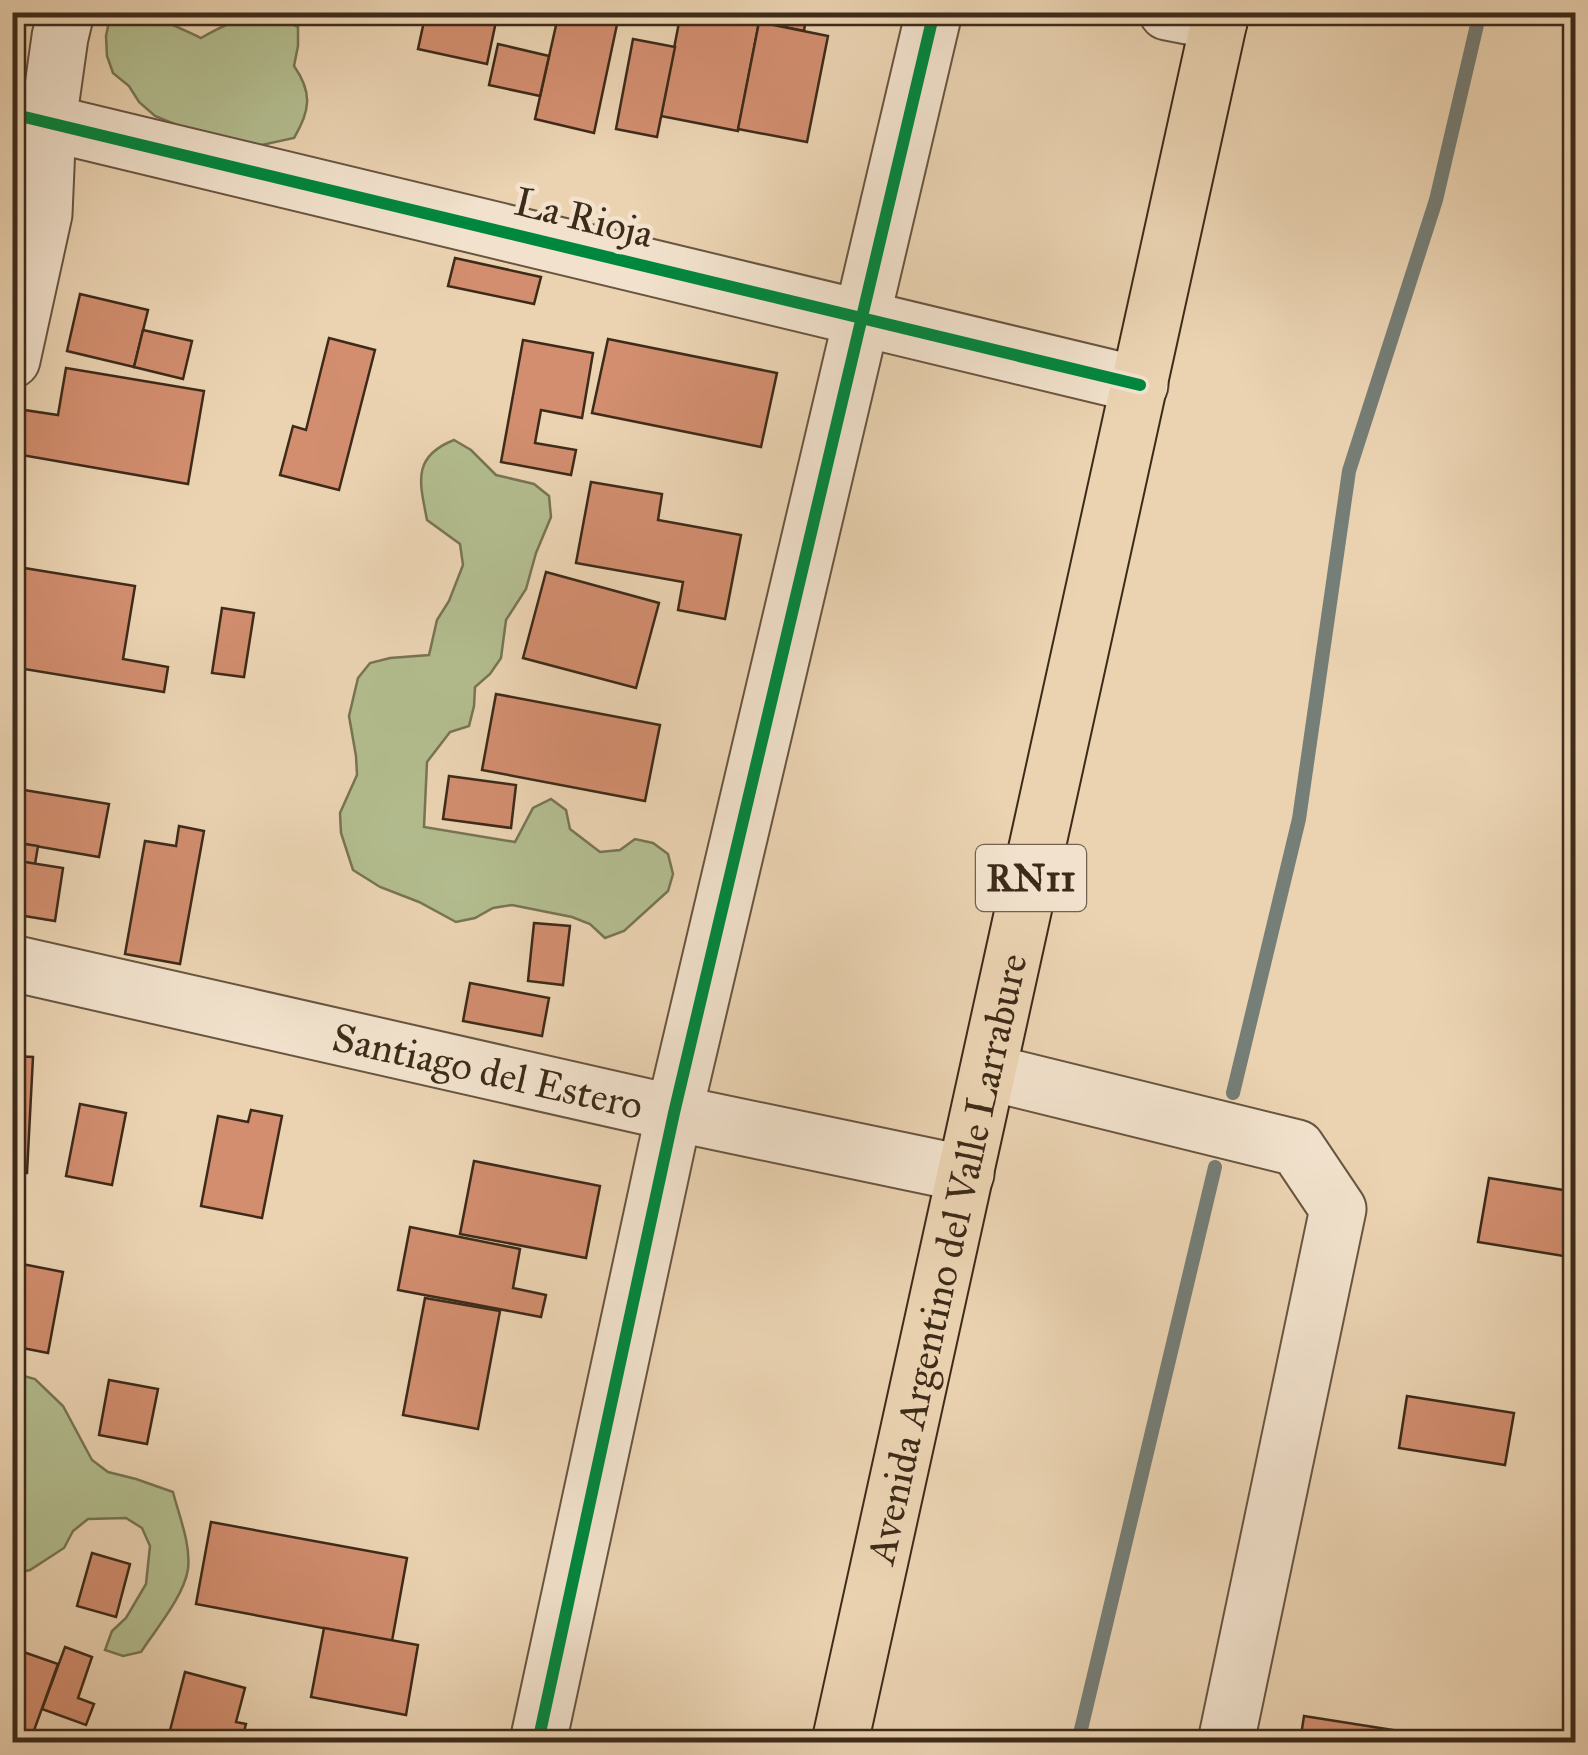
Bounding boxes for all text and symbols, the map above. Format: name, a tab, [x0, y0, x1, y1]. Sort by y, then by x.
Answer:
street label: La Rioja	[510, 177, 658, 258]
road number: RN11	[976, 845, 1086, 911]
street label: Avenida Argentino del Valle Larrabure	[856, 949, 1038, 1570]
street label: Santiago del Estero	[328, 1012, 648, 1130]

